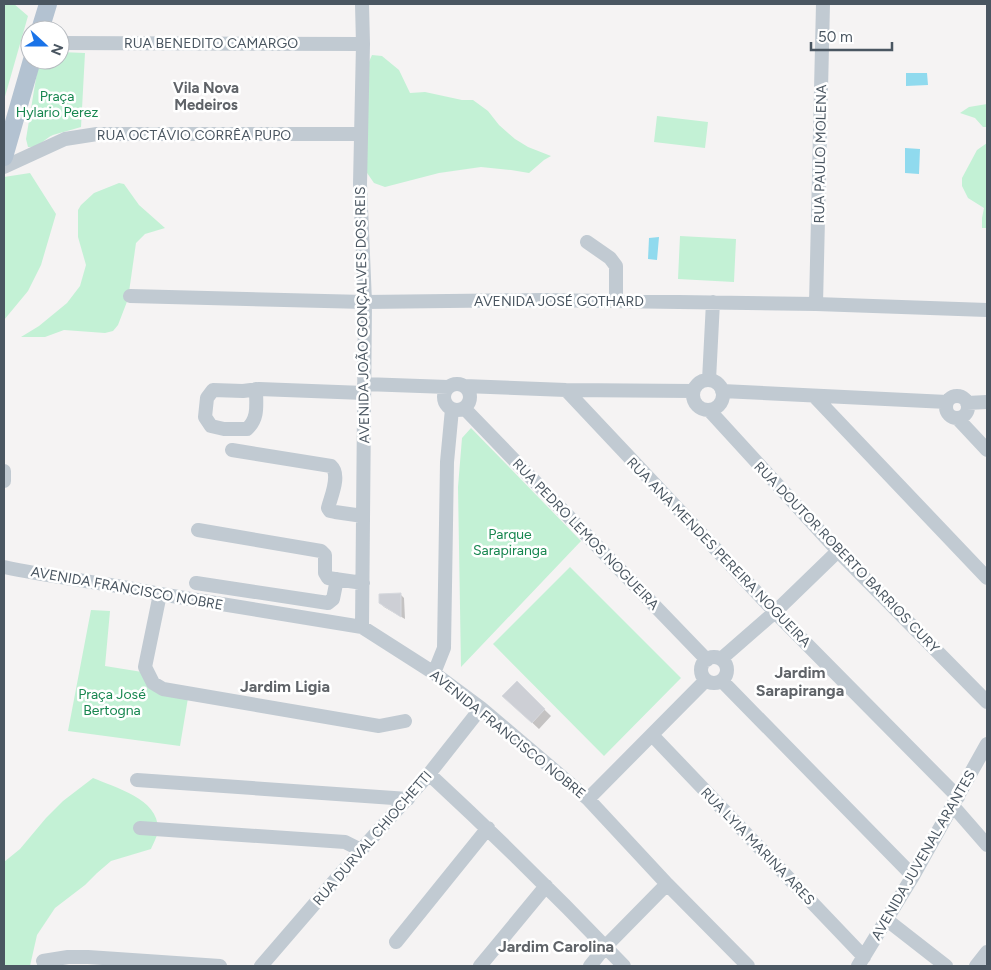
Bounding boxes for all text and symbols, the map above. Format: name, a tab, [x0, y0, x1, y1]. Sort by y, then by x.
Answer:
north arrow	[20, 20, 70, 70]
scale bar	[811, 20, 892, 52]
text: 50 m	[818, 28, 853, 46]
street label: RUA BENEDITO CAMARGO	[124, 35, 298, 52]
text: N	[47, 41, 67, 58]
district label: Vila Nova Medeiros	[173, 79, 239, 114]
street label: RUA PAULO MOLENA	[811, 84, 830, 224]
park label: Praça Hylario Perez	[16, 88, 98, 121]
street label: RUA OCTÁVIO CORRÊA PUPO	[97, 127, 291, 144]
street label: AVENIDA JOÃO GONÇALVES DOS REIS	[352, 186, 373, 444]
street label: AVENIDA JOSÉ GOTHARD	[474, 293, 644, 310]
street label: RUA ANA MENDES PEREIRA NOGUEIRA	[623, 454, 814, 651]
street label: RUA PEDRO LEMOS NOGUEIRA	[509, 455, 663, 614]
street label: RUA DOUTOR ROBERTO BARRIOS CURY	[750, 458, 943, 657]
park label: Parque Sarapiranga	[473, 526, 547, 559]
street label: AVENIDA FRANCISCO NOBRE	[29, 563, 224, 614]
district label: Jardim Sarapiranga	[756, 663, 844, 700]
street label: AVENIDA FRANCISCO NOBRE	[427, 666, 589, 802]
district label: Jardim Ligia	[240, 677, 330, 696]
park label: Praça José Bertogna	[78, 686, 146, 719]
street label: AVENIDA JUVENAL ARANTES	[868, 767, 979, 943]
street label: RUA DURVAL CHIOCHETTI	[309, 768, 435, 909]
street label: RUA LYIA MARINA ARES	[697, 784, 818, 909]
district label: Jardim Carolina	[498, 937, 614, 956]

